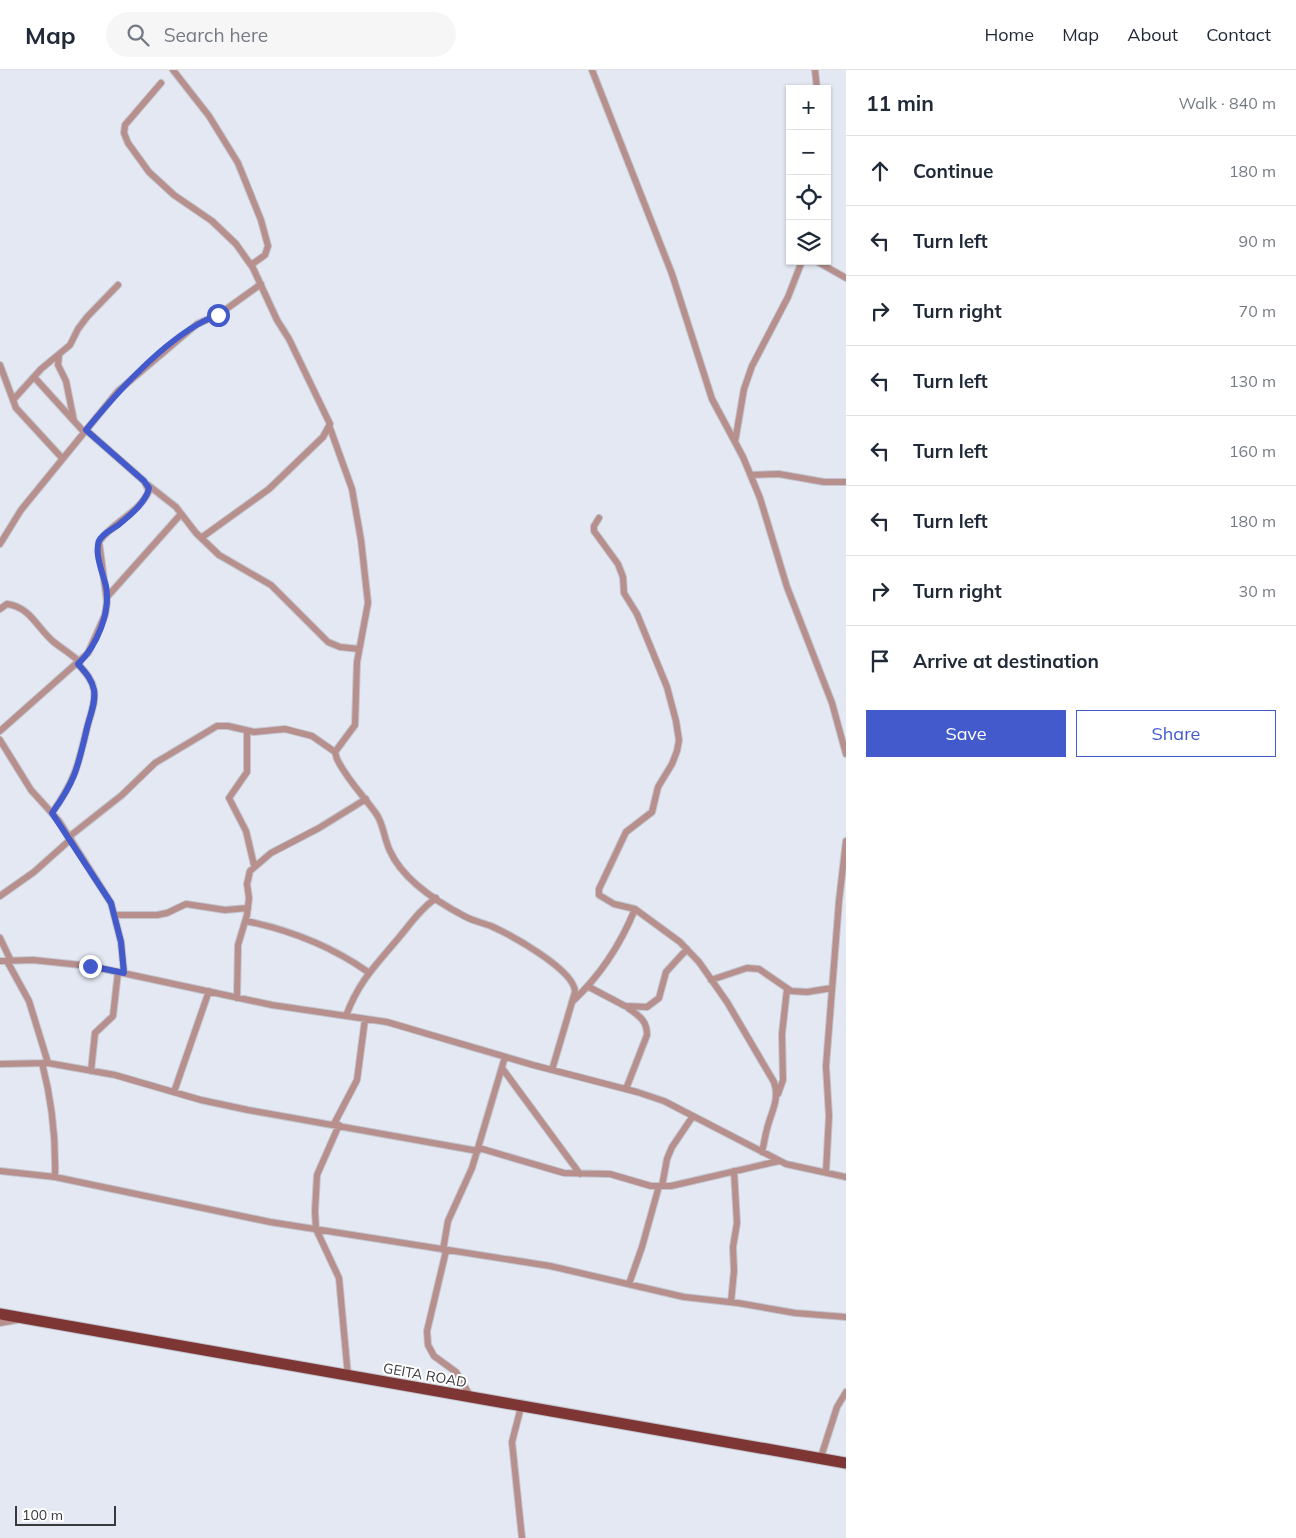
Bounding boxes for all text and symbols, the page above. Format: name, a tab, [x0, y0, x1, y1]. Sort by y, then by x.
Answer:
search box	[106, 12, 456, 57]
text: Map	[25, 20, 76, 50]
icon: search	[124, 21, 152, 49]
text: Search here	[164, 23, 268, 47]
text: Home	[984, 23, 1034, 46]
text: Map	[1062, 23, 1099, 46]
text: About	[1127, 23, 1178, 46]
text: Contact	[1206, 23, 1271, 46]
map controls	[786, 85, 831, 265]
button: +	[786, 85, 831, 130]
text: 11 min	[866, 90, 934, 116]
text: Walk · 840 m	[1178, 93, 1276, 113]
button: −	[786, 130, 831, 175]
icon: ahead	[866, 157, 894, 185]
text: Continue	[913, 159, 993, 183]
text: 180 m	[1229, 161, 1276, 181]
button: locate	[786, 175, 831, 220]
button: layers	[786, 220, 831, 265]
icon: left	[866, 227, 894, 255]
text: Turn left	[913, 229, 988, 253]
text: 90 m	[1239, 231, 1276, 251]
icon: right	[866, 297, 894, 325]
text: Turn right	[913, 299, 1002, 323]
text: 70 m	[1239, 301, 1276, 321]
route start	[207, 304, 230, 327]
icon: left	[866, 367, 894, 395]
text: Turn left	[913, 369, 988, 393]
text: 130 m	[1229, 371, 1276, 391]
icon: left	[866, 437, 894, 465]
text: Turn left	[913, 439, 988, 463]
text: 160 m	[1229, 441, 1276, 461]
icon: left	[866, 507, 894, 535]
text: Turn left	[913, 509, 988, 533]
text: 180 m	[1229, 511, 1276, 531]
icon: right	[866, 577, 894, 605]
text: Turn right	[913, 579, 1002, 603]
text: 30 m	[1239, 581, 1276, 601]
icon: arrive	[866, 647, 894, 675]
text: Arrive at destination	[913, 649, 1099, 673]
button: Save	[866, 710, 1066, 757]
button: Share	[1076, 710, 1276, 757]
route end	[79, 955, 102, 978]
street label: GEITA ROAD	[382, 1359, 468, 1391]
scale bar	[15, 1503, 116, 1526]
text: 100 m	[22, 1506, 63, 1524]

